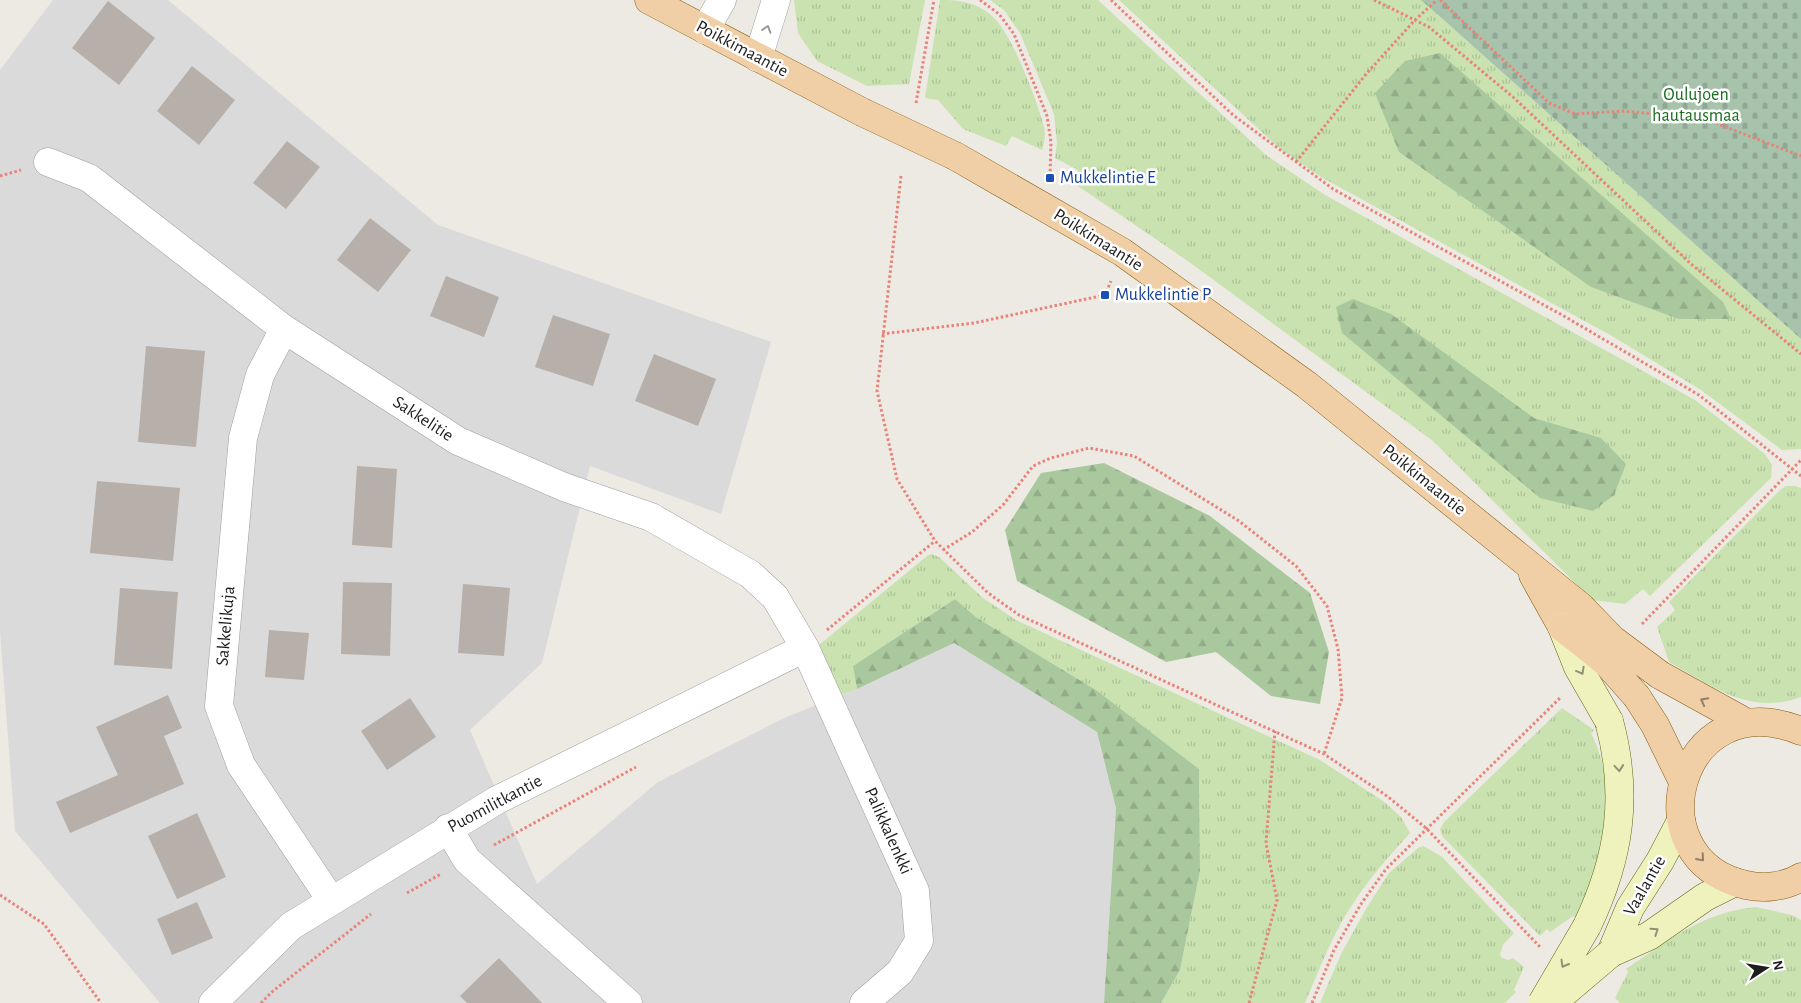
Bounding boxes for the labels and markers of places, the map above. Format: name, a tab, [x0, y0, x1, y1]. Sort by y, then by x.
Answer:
place label: Mukkelintie E	[1060, 169, 1156, 187]
marker: Mukkelintie E	[1044, 172, 1056, 184]
place label: Mukkelintie P	[1115, 286, 1211, 304]
marker: Mukkelintie P	[1099, 289, 1111, 301]

